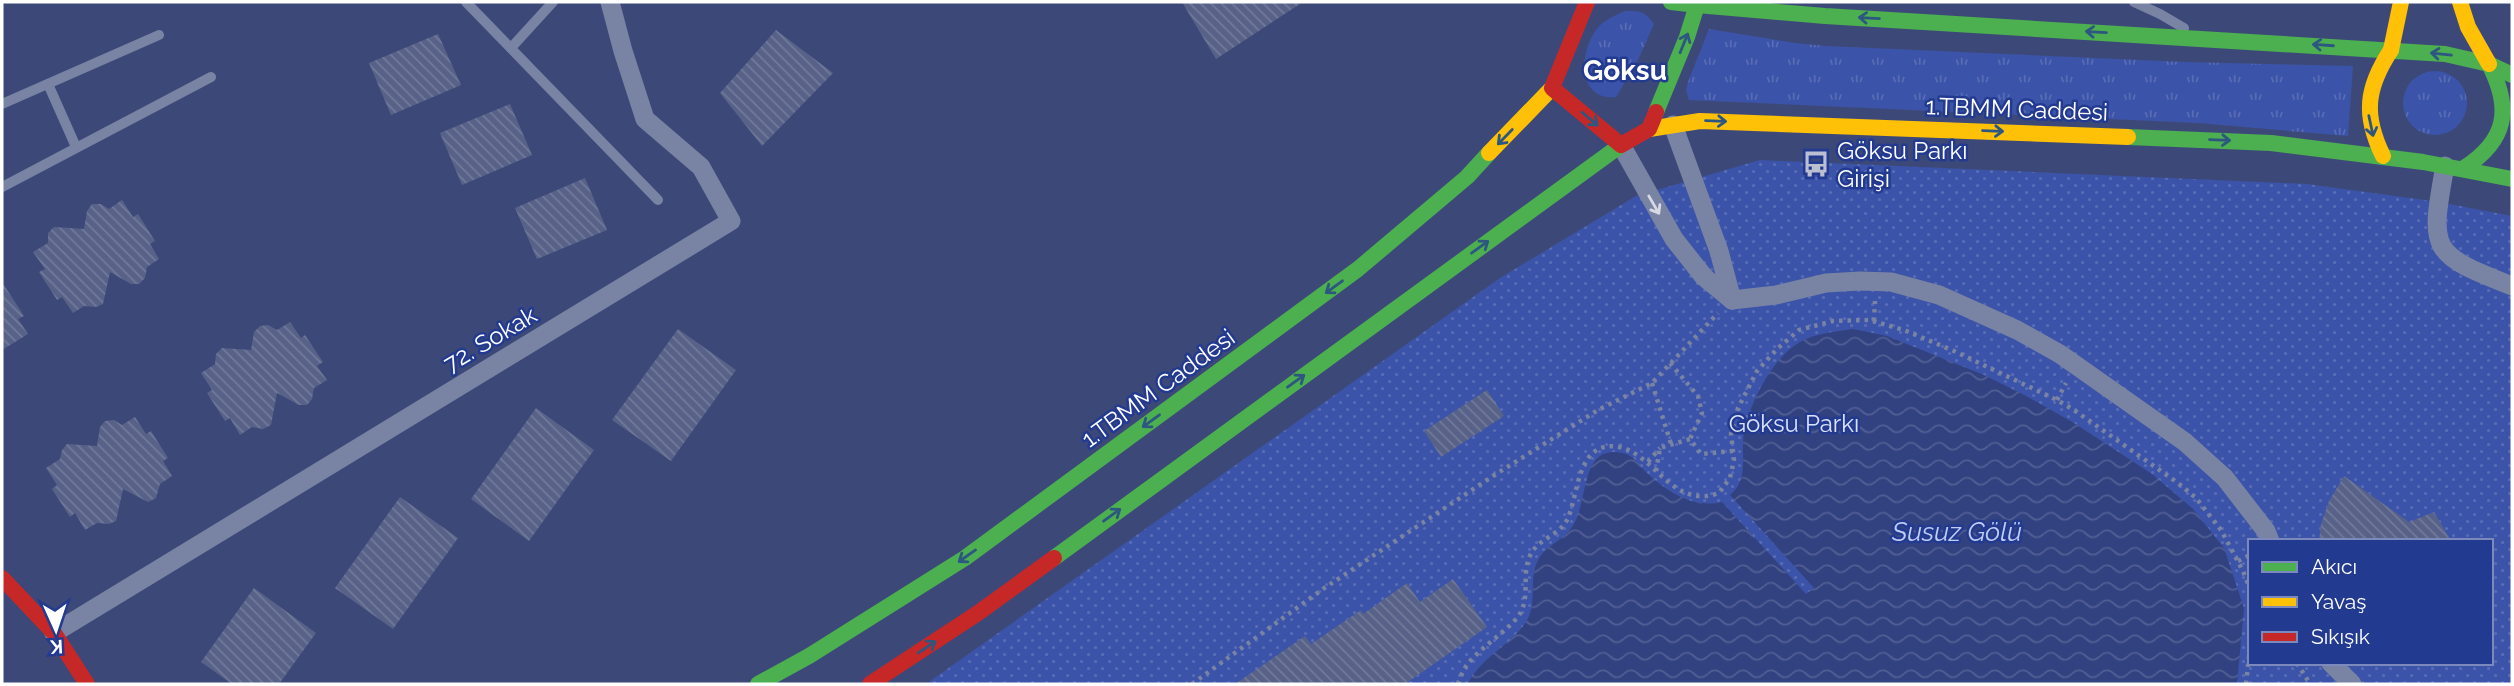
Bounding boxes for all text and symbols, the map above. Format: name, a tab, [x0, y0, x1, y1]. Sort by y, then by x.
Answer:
one-way arrow	[1858, 11, 1881, 24]
one-way arrow	[2086, 25, 2108, 38]
one-way arrow	[1679, 33, 1692, 55]
one-way arrow	[2313, 38, 2335, 51]
one-way arrow	[2430, 47, 2453, 60]
district label: Göksu	[1583, 54, 1667, 87]
street label: 1.TBMM Caddesi	[1925, 91, 2109, 127]
one-way arrow	[1581, 111, 1599, 127]
one-way arrow	[2365, 114, 2379, 137]
one-way arrow	[1705, 115, 1728, 128]
one-way arrow	[1981, 125, 2004, 138]
one-way arrow	[1497, 128, 1514, 145]
one-way arrow	[2208, 134, 2231, 147]
place label: Göksu Parkı Girişi	[1837, 136, 1967, 193]
bus stop icon: Göksu Parkı Girişi	[1801, 149, 1831, 179]
one-way arrow	[1647, 194, 1661, 214]
one-way arrow	[1470, 240, 1489, 254]
one-way arrow	[1325, 279, 1344, 294]
street label: 72. Sokak	[438, 300, 542, 378]
street label: 1.TBMM Caddesi	[1076, 323, 1240, 453]
one-way arrow	[1286, 374, 1305, 388]
park label: Göksu Parkı	[1729, 409, 1859, 438]
one-way arrow	[1142, 414, 1161, 429]
one-way arrow	[1102, 507, 1121, 522]
water label: Susuz Gölü	[1891, 517, 2022, 547]
legend	[2248, 539, 2493, 665]
one-way arrow	[958, 549, 977, 563]
text: Akıcı	[2311, 554, 2357, 579]
text: Yavaş	[2311, 589, 2366, 614]
north arrow	[21, 595, 91, 665]
text: Sıkışık	[2311, 624, 2370, 649]
text: K	[50, 636, 64, 658]
one-way arrow	[917, 639, 936, 654]

